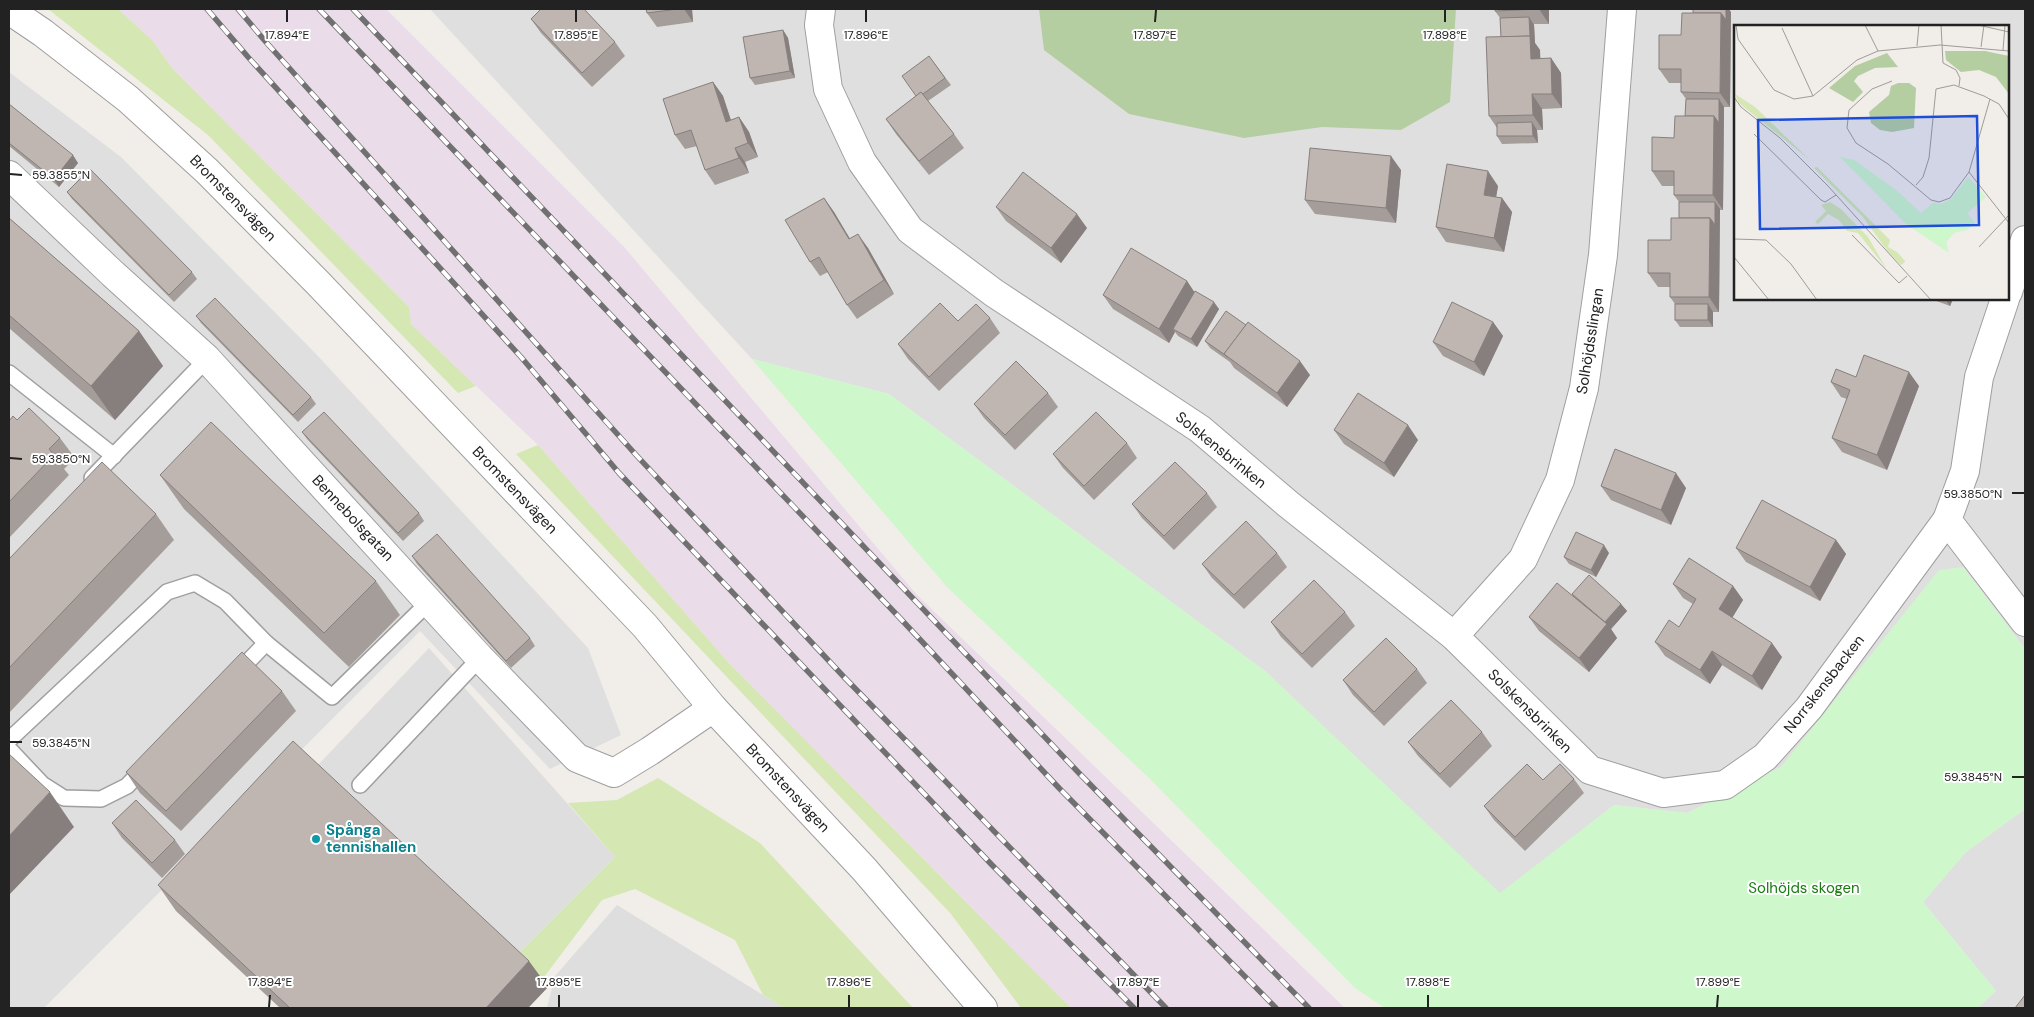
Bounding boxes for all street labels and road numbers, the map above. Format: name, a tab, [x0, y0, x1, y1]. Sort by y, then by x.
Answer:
street label: Bromstensvägen	[185, 150, 281, 246]
street label: Solhöjdsslingan	[1572, 286, 1608, 396]
street label: Solskensbrinken	[1171, 407, 1271, 493]
street label: Bromstensvägen	[468, 442, 562, 538]
street label: Bennebolsgatan	[308, 470, 398, 566]
street label: Norrskensbacken	[1779, 631, 1869, 737]
street label: Solskensbrinken	[1484, 665, 1576, 757]
street label: Bromstensvägen	[742, 739, 834, 837]

